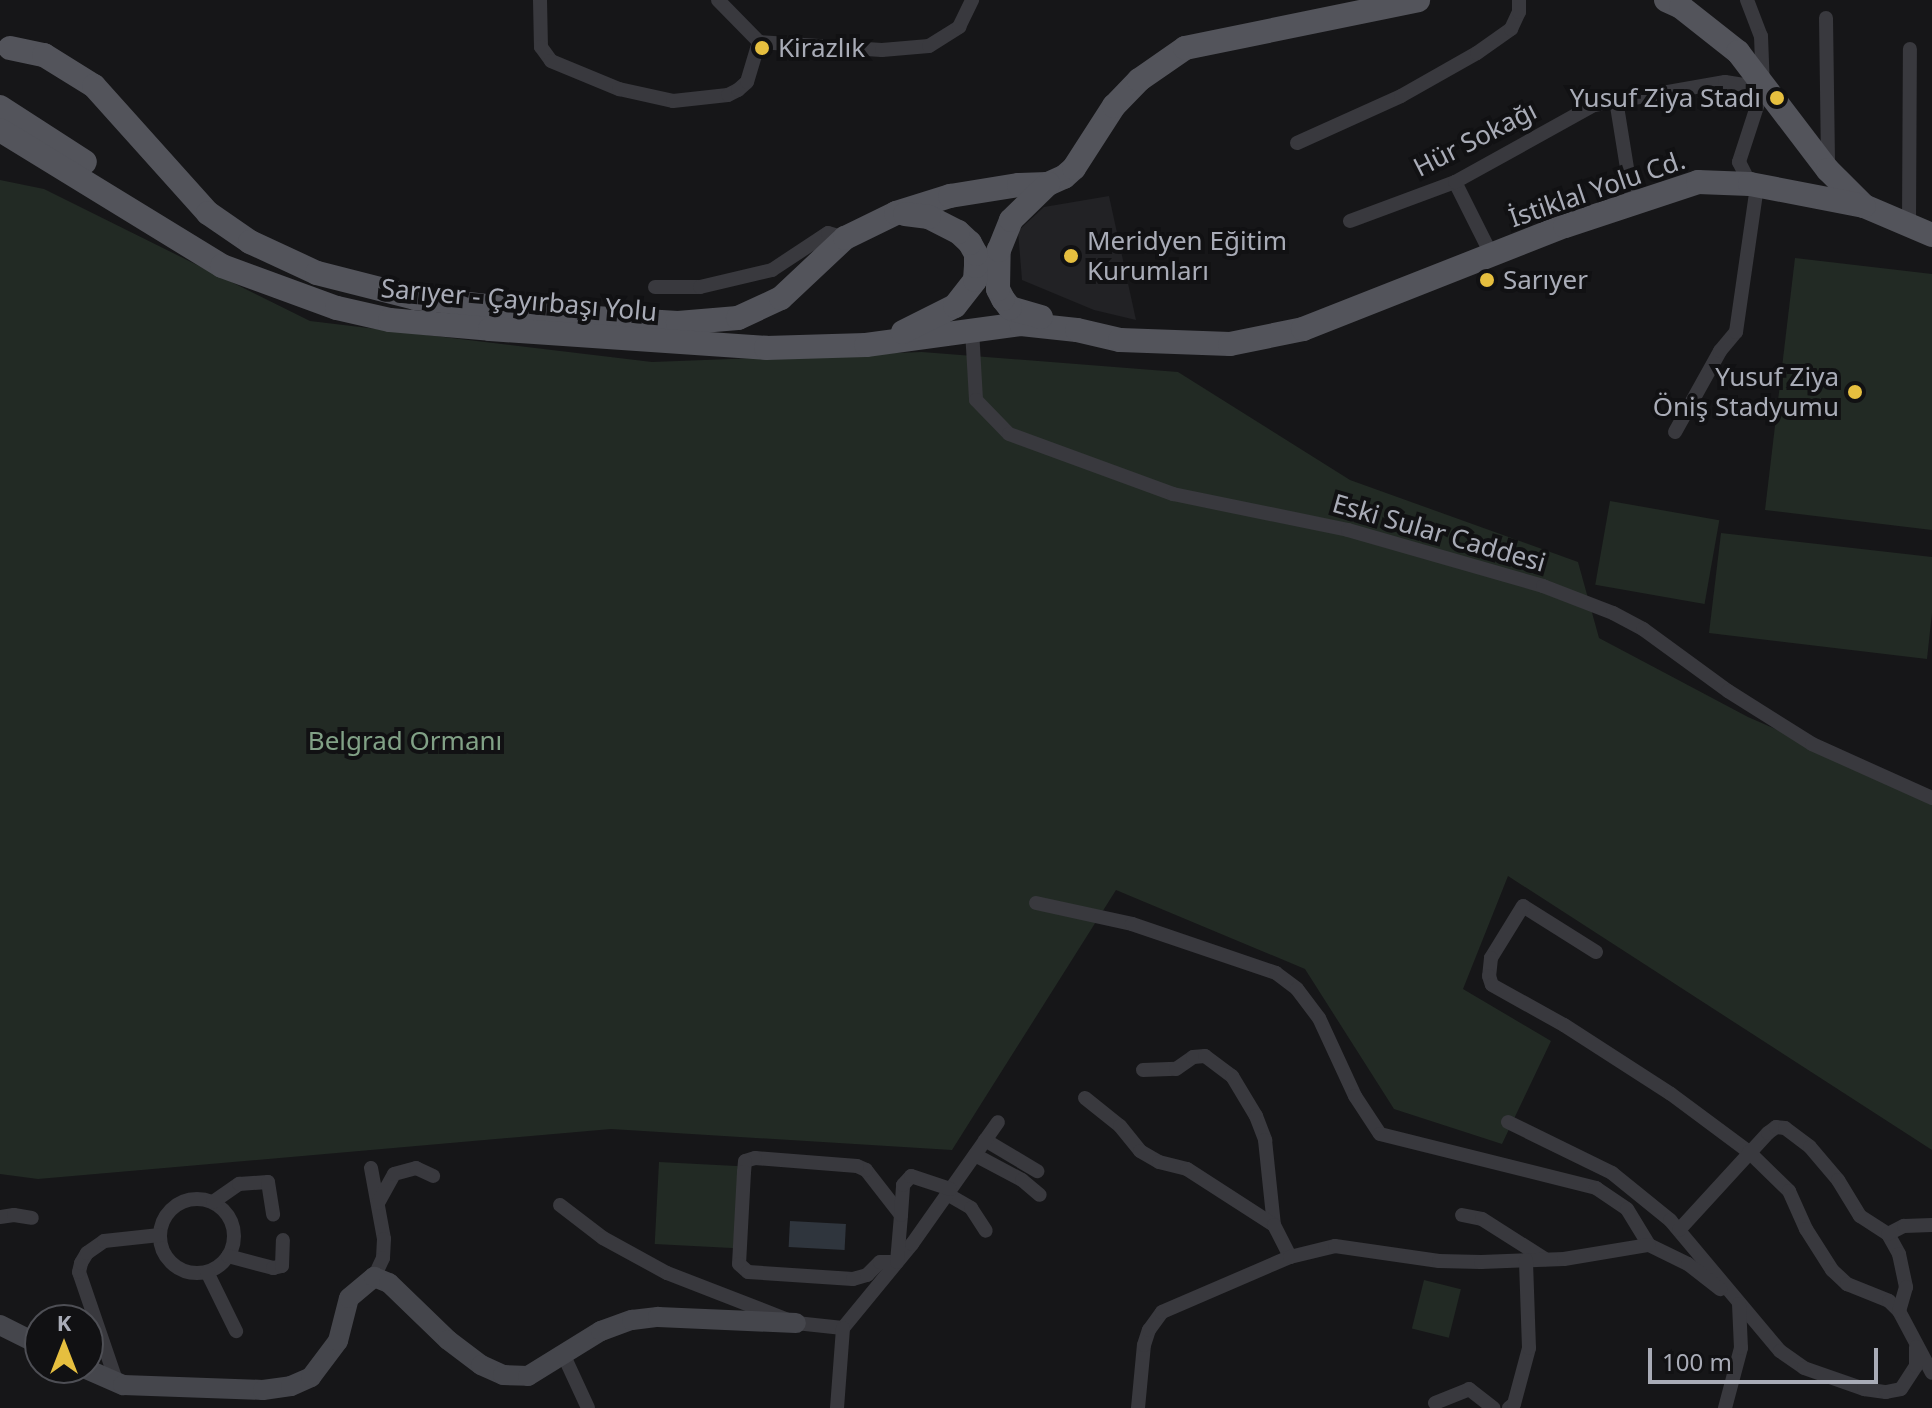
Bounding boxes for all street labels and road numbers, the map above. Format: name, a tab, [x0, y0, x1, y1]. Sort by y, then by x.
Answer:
street label: Hür Sokağı	[1408, 95, 1542, 183]
street label: İstiklal Yolu Cd.	[1505, 144, 1689, 234]
street label: Sarıyer - Çayırbaşı Yolu	[380, 272, 658, 328]
street label: Eski Sular Caddesi	[1329, 488, 1549, 578]

